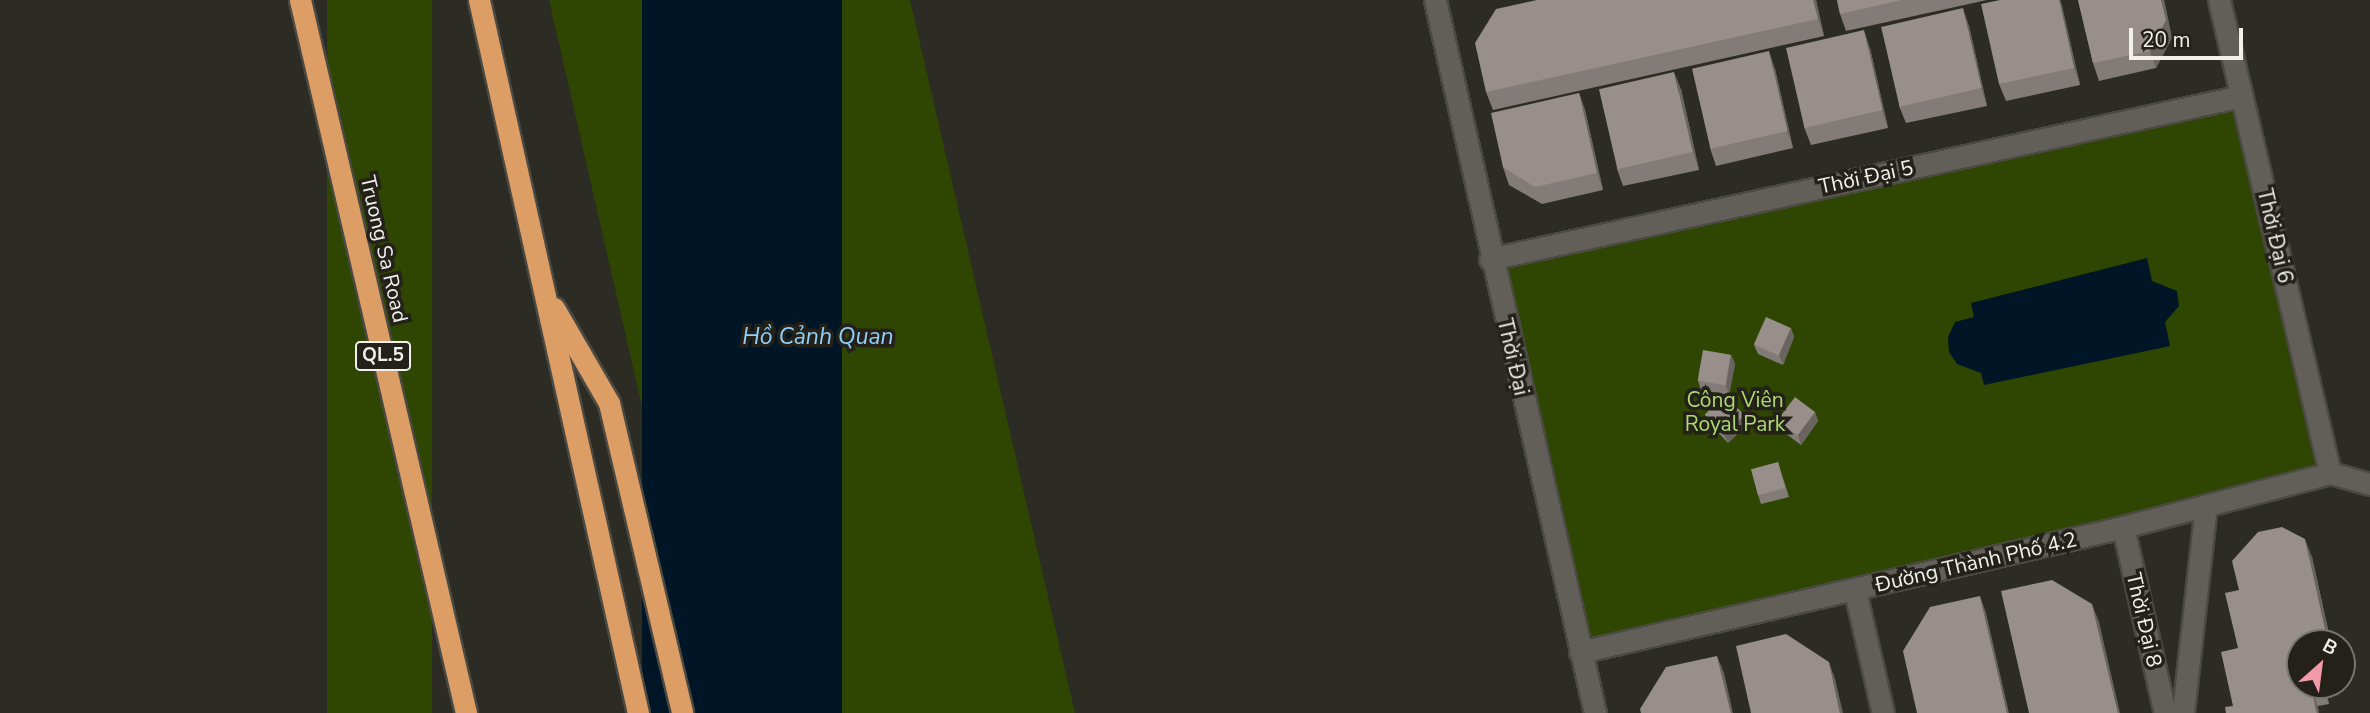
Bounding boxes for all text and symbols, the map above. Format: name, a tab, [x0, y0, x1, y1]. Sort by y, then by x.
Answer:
scale bar	[2132, 14, 2246, 58]
text: 20 m	[2142, 26, 2191, 54]
street label: Thời Đại 5	[1816, 155, 1916, 199]
street label: Truong Sa Road	[355, 173, 413, 325]
street label: Thời Đại 6	[2252, 186, 2298, 286]
street label: Thời Đại	[1492, 316, 1534, 398]
water label: Hồ Cảnh Quan	[742, 323, 894, 351]
road number: QL.5	[355, 340, 411, 372]
park label: Công Viên Royal Park	[1685, 387, 1785, 437]
street label: Đường Thành Phố 4.2	[1873, 527, 2079, 597]
street label: Thời Đại 8	[2121, 570, 2167, 670]
north arrow	[2286, 629, 2356, 699]
text: B	[2318, 633, 2342, 662]

